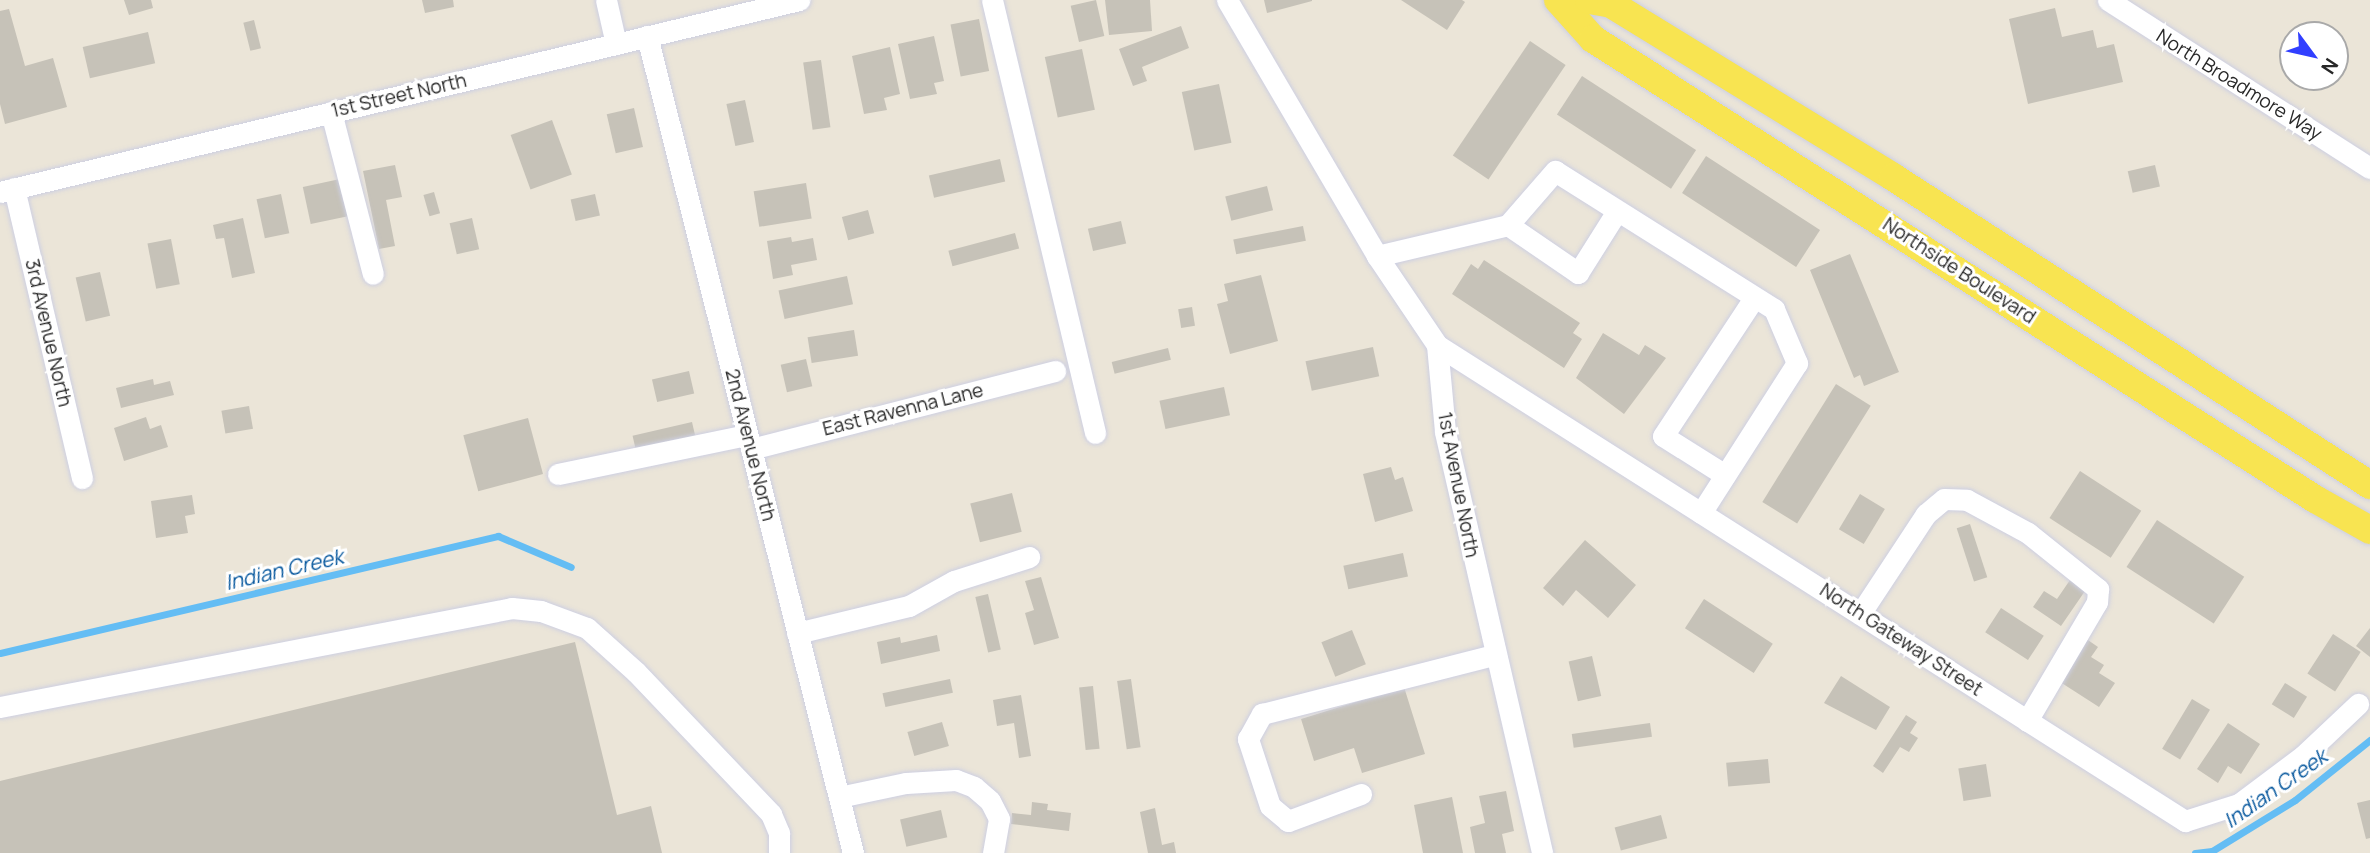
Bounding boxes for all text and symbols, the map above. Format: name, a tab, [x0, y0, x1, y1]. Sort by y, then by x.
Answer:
north arrow	[2279, 21, 2349, 91]
street label: North Broadmore Way	[2152, 25, 2326, 145]
text: N	[2315, 54, 2345, 79]
street label: 1st Street North	[329, 69, 469, 123]
street label: Northside Boulevard	[1878, 213, 2040, 329]
street label: 3rd Avenue North	[20, 257, 76, 409]
street label: 2nd Avenue North	[720, 367, 780, 523]
street label: East Ravenna Lane	[820, 379, 986, 441]
street label: 1st Avenue North	[1433, 410, 1483, 560]
water label: Indian Creek	[223, 543, 345, 595]
street label: North Gateway Street	[1815, 579, 1987, 701]
water label: Indian Creek	[2218, 743, 2332, 833]

